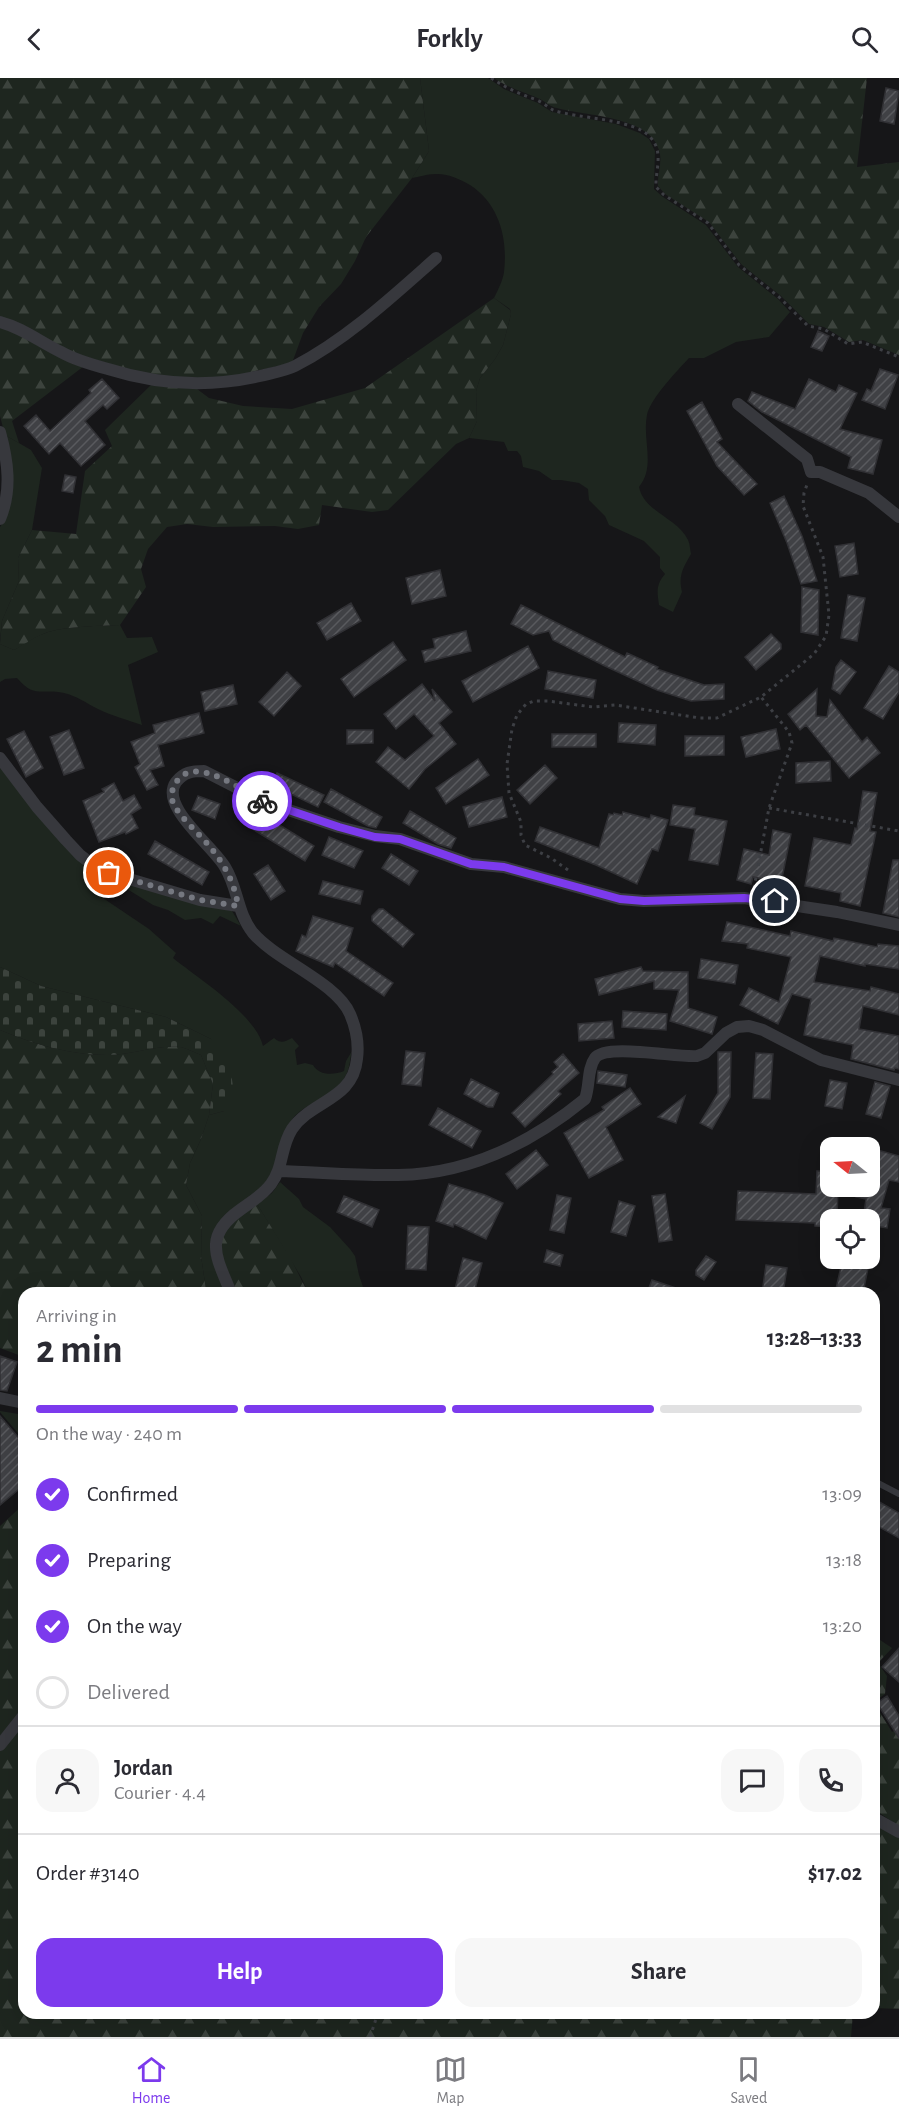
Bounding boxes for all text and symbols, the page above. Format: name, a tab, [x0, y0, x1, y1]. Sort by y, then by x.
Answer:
icon: back	[18, 23, 51, 56]
icon: search	[848, 23, 881, 56]
text: Forkly	[416, 25, 483, 52]
courier	[232, 771, 292, 831]
icon: bike	[246, 785, 279, 818]
pin	[83, 847, 134, 898]
icon: bag	[92, 856, 125, 889]
pin	[749, 875, 800, 926]
icon: home	[758, 884, 791, 917]
north arrow	[820, 1137, 880, 1197]
map controls	[820, 1137, 880, 1269]
button: locate	[820, 1209, 880, 1269]
text: Arriving in	[36, 1306, 117, 1326]
text: 13:28–13:33	[767, 1327, 862, 1349]
text: 2 min	[36, 1331, 123, 1370]
text: On the way · 240 m	[36, 1424, 182, 1444]
icon: check	[36, 1478, 69, 1511]
text: Confirmed	[87, 1483, 178, 1505]
text: 13:09	[822, 1484, 862, 1504]
icon: check	[36, 1544, 69, 1577]
text: Preparing	[87, 1549, 171, 1571]
text: 13:18	[826, 1550, 862, 1570]
icon: check	[36, 1610, 69, 1643]
text: On the way	[87, 1615, 182, 1637]
text: 13:20	[823, 1616, 862, 1636]
text: Delivered	[87, 1681, 170, 1703]
button: person	[36, 1749, 99, 1812]
button: chat	[721, 1749, 784, 1812]
button: phone	[799, 1749, 862, 1812]
text: Jordan	[114, 1757, 173, 1779]
text: Courier · 4.4	[114, 1783, 206, 1803]
text: Order #3140	[36, 1862, 140, 1884]
text: $17.02	[808, 1862, 862, 1884]
button: Help	[36, 1938, 443, 2007]
button: Share	[455, 1938, 862, 2007]
tab: Home	[132, 2053, 170, 2108]
tab: Map	[434, 2053, 467, 2108]
tab: Saved	[731, 2053, 767, 2108]

